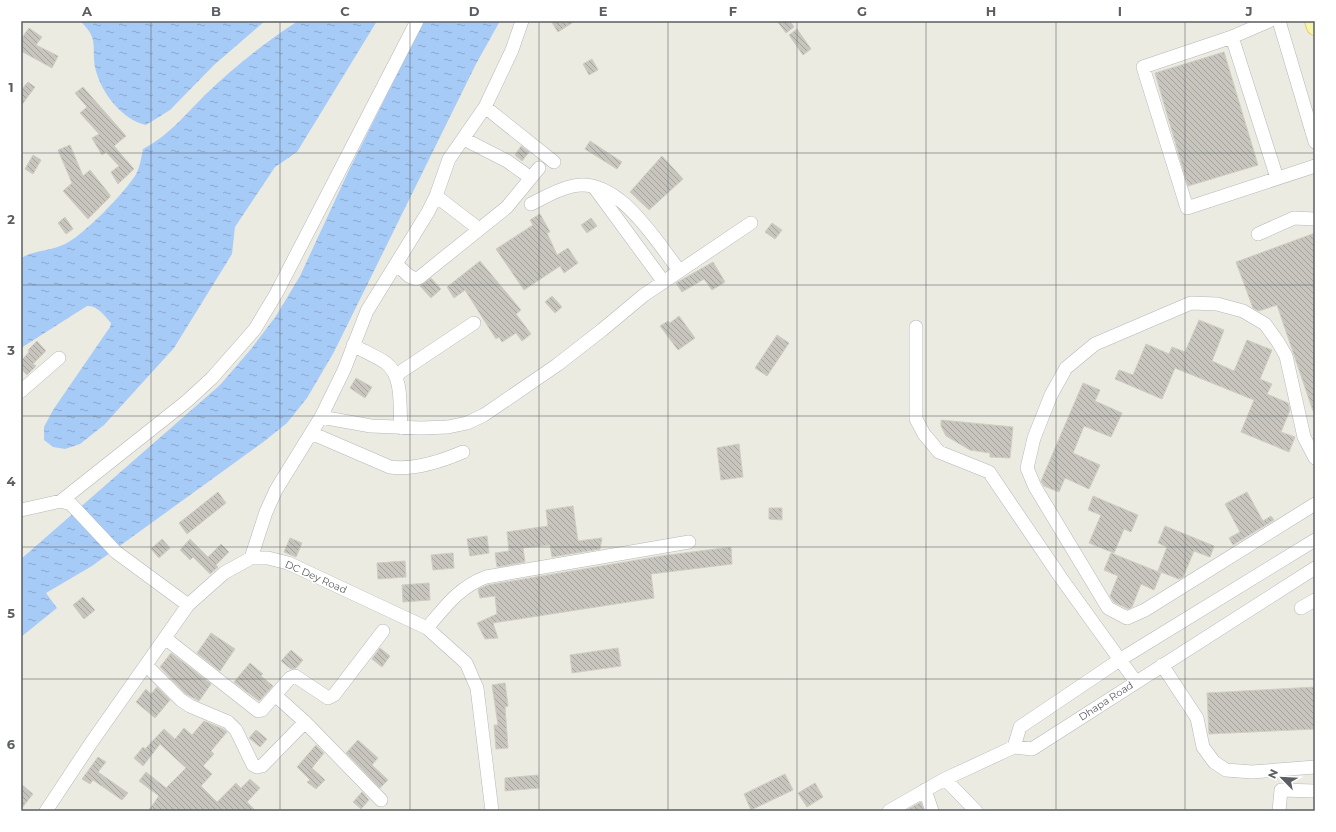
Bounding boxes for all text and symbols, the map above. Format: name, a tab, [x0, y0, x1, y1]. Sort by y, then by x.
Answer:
text: A	[81, 3, 93, 19]
text: B	[211, 3, 221, 19]
text: C	[340, 3, 350, 19]
text: D	[469, 3, 480, 19]
text: E	[599, 3, 608, 19]
text: F	[729, 3, 737, 19]
text: G	[857, 3, 867, 19]
text: H	[986, 3, 996, 19]
text: I	[1118, 3, 1122, 19]
text: J	[1244, 3, 1253, 19]
text: 1	[8, 79, 14, 95]
text: 2	[7, 211, 15, 227]
text: 3	[6, 342, 15, 358]
text: 4	[7, 473, 16, 489]
street label: DC Dey Road	[283, 558, 349, 596]
text: 5	[7, 605, 15, 621]
street label: Dhapa Road	[1076, 679, 1136, 723]
text: 6	[7, 736, 16, 752]
north arrow	[1262, 758, 1302, 798]
text: N	[1265, 767, 1281, 781]

